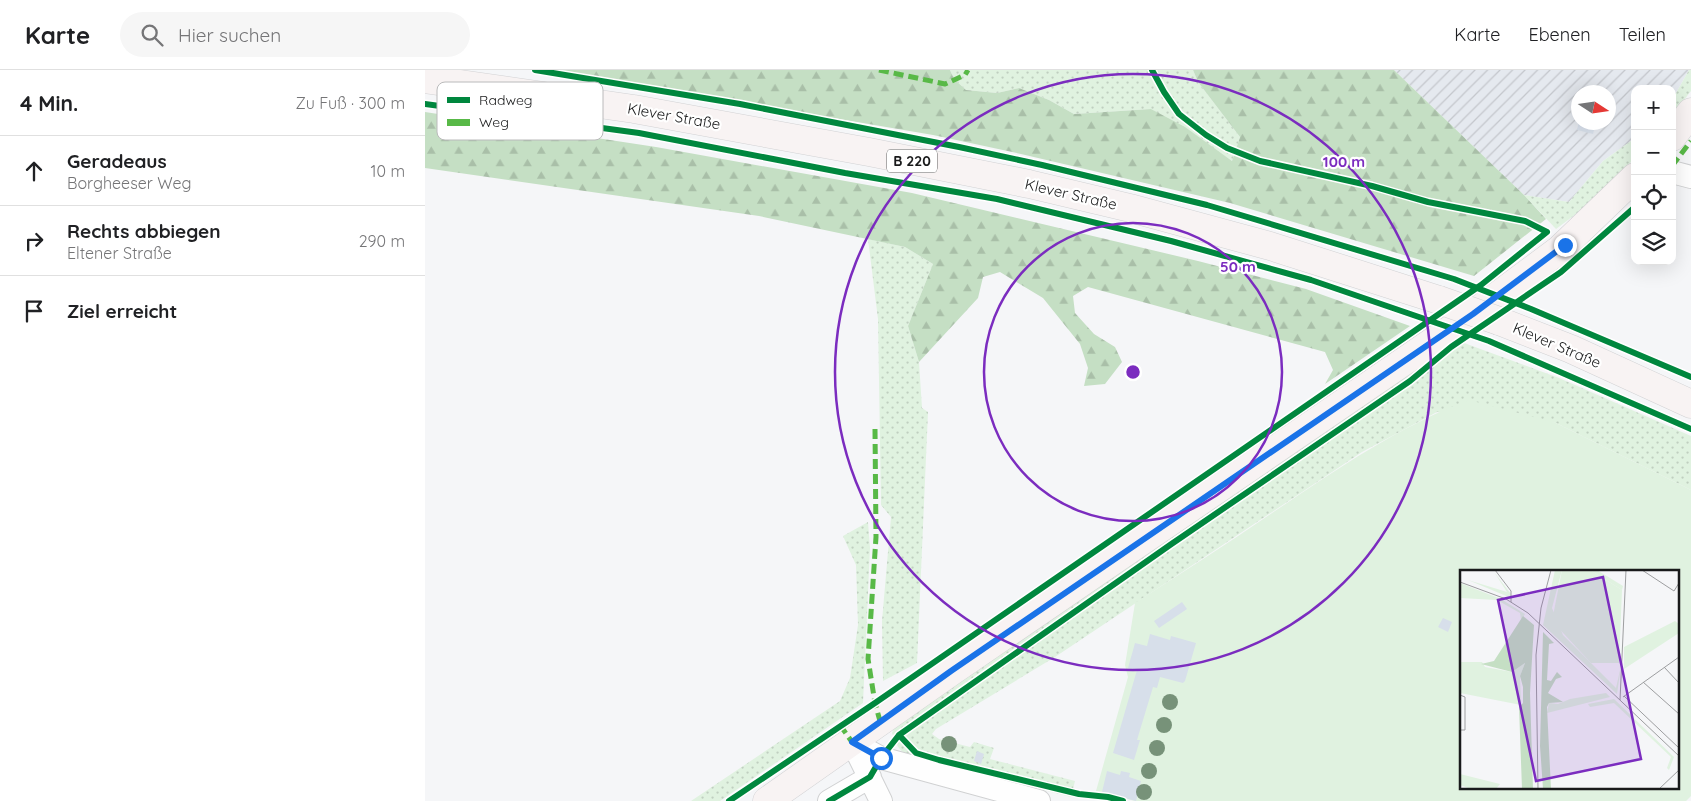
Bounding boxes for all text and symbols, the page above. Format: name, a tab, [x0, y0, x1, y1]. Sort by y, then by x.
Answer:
search box	[120, 12, 470, 57]
text: Karte	[25, 20, 90, 50]
icon: search	[138, 21, 166, 49]
text: Hier suchen	[178, 23, 281, 47]
text: Karte	[1454, 23, 1500, 46]
text: Ebenen	[1528, 23, 1591, 46]
text: Teilen	[1619, 23, 1666, 46]
legend	[437, 82, 603, 140]
north arrow	[1571, 85, 1616, 130]
map controls	[1631, 85, 1676, 265]
button: +	[1631, 85, 1676, 130]
text: 4 Min.	[20, 90, 78, 116]
text: Radweg	[479, 91, 533, 109]
text: Zu Fuß · 300 m	[295, 93, 405, 113]
street label: Klever Straße	[626, 99, 722, 133]
text: Weg	[479, 113, 509, 131]
button: −	[1631, 130, 1676, 175]
text: Geradeaus	[67, 149, 167, 173]
road number: B 220	[887, 150, 937, 172]
text: 100 m	[1323, 152, 1365, 171]
icon: ahead	[20, 157, 48, 185]
text: 10 m	[371, 161, 405, 181]
text: Borgheeser Weg	[67, 173, 191, 193]
street label: Klever Straße	[1023, 174, 1119, 214]
button: locate	[1631, 175, 1676, 220]
text: Rechts abbiegen	[67, 219, 220, 243]
button: layers	[1631, 220, 1676, 265]
icon: right	[20, 227, 48, 255]
text: 290 m	[359, 231, 405, 251]
route end	[1554, 234, 1577, 257]
text: Eltener Straße	[67, 243, 172, 263]
text: 50 m	[1220, 257, 1256, 276]
icon: arrive	[20, 297, 48, 325]
text: Ziel erreicht	[67, 299, 177, 323]
street label: Klever Straße	[1510, 318, 1604, 372]
centre of rings	[1124, 363, 1142, 381]
inset map	[1460, 570, 1679, 788]
route start	[870, 747, 893, 770]

